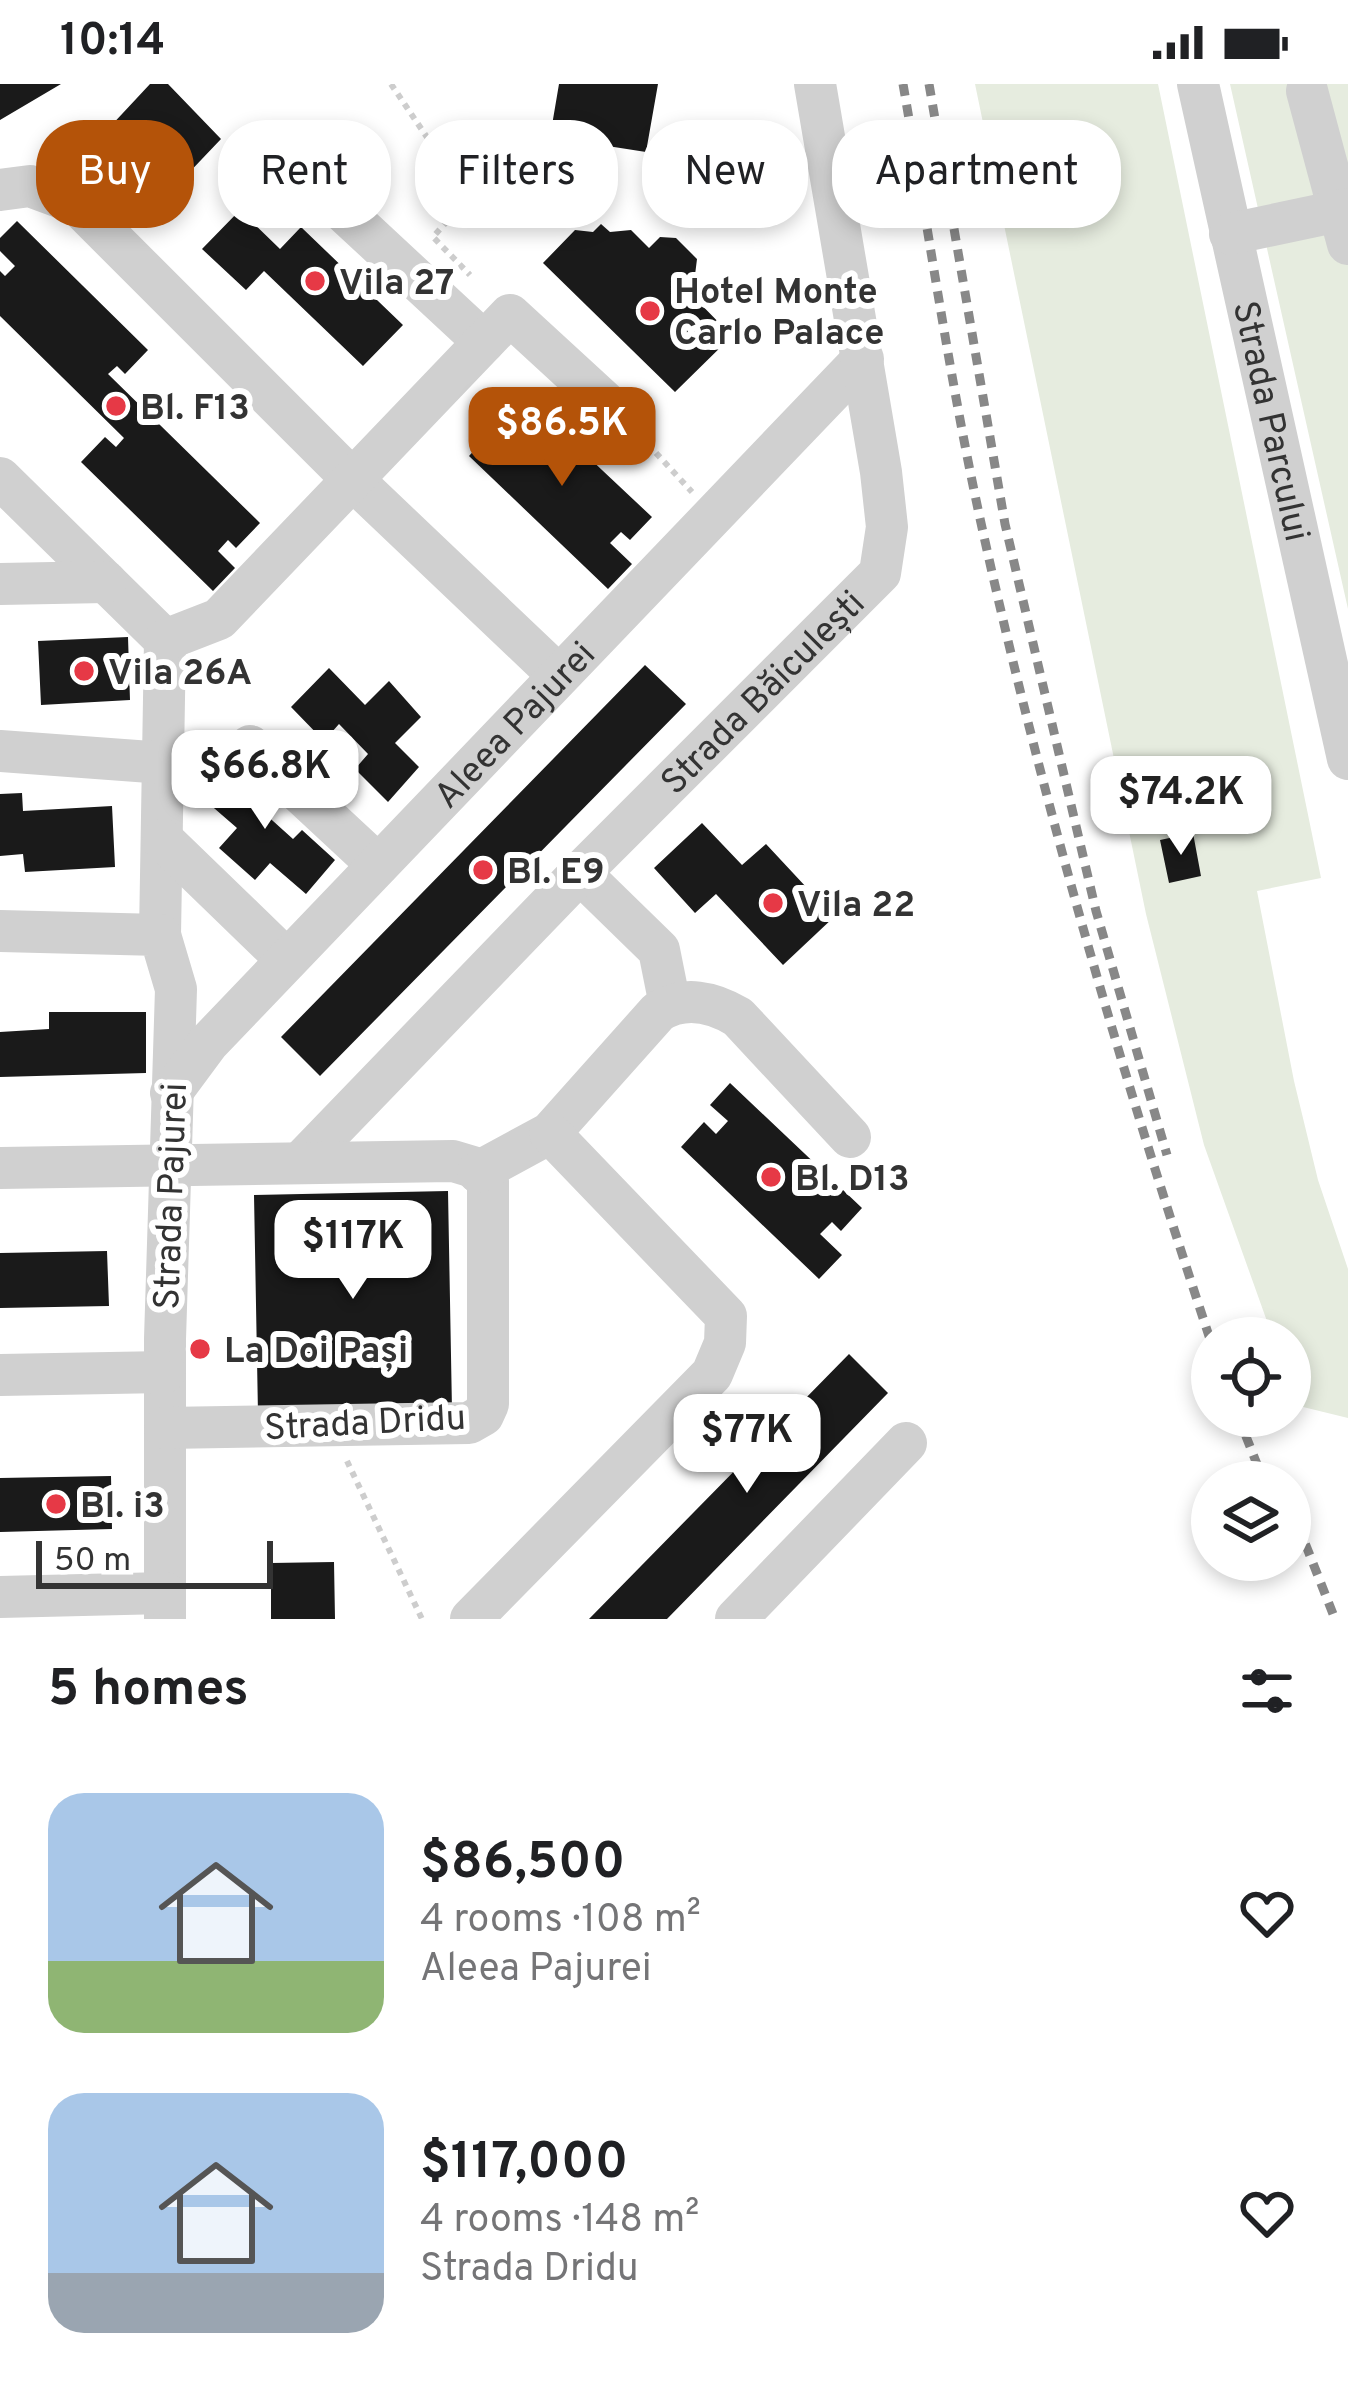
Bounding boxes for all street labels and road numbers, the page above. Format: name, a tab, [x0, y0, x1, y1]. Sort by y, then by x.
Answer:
street label: Strada Parcului	[1220, 297, 1318, 546]
street label: Strada Băiculești	[653, 582, 876, 806]
street label: Aleea Pajurei	[426, 634, 607, 820]
street label: Strada Pajurei	[146, 1082, 200, 1310]
street label: Strada Dridu	[263, 1397, 467, 1453]

